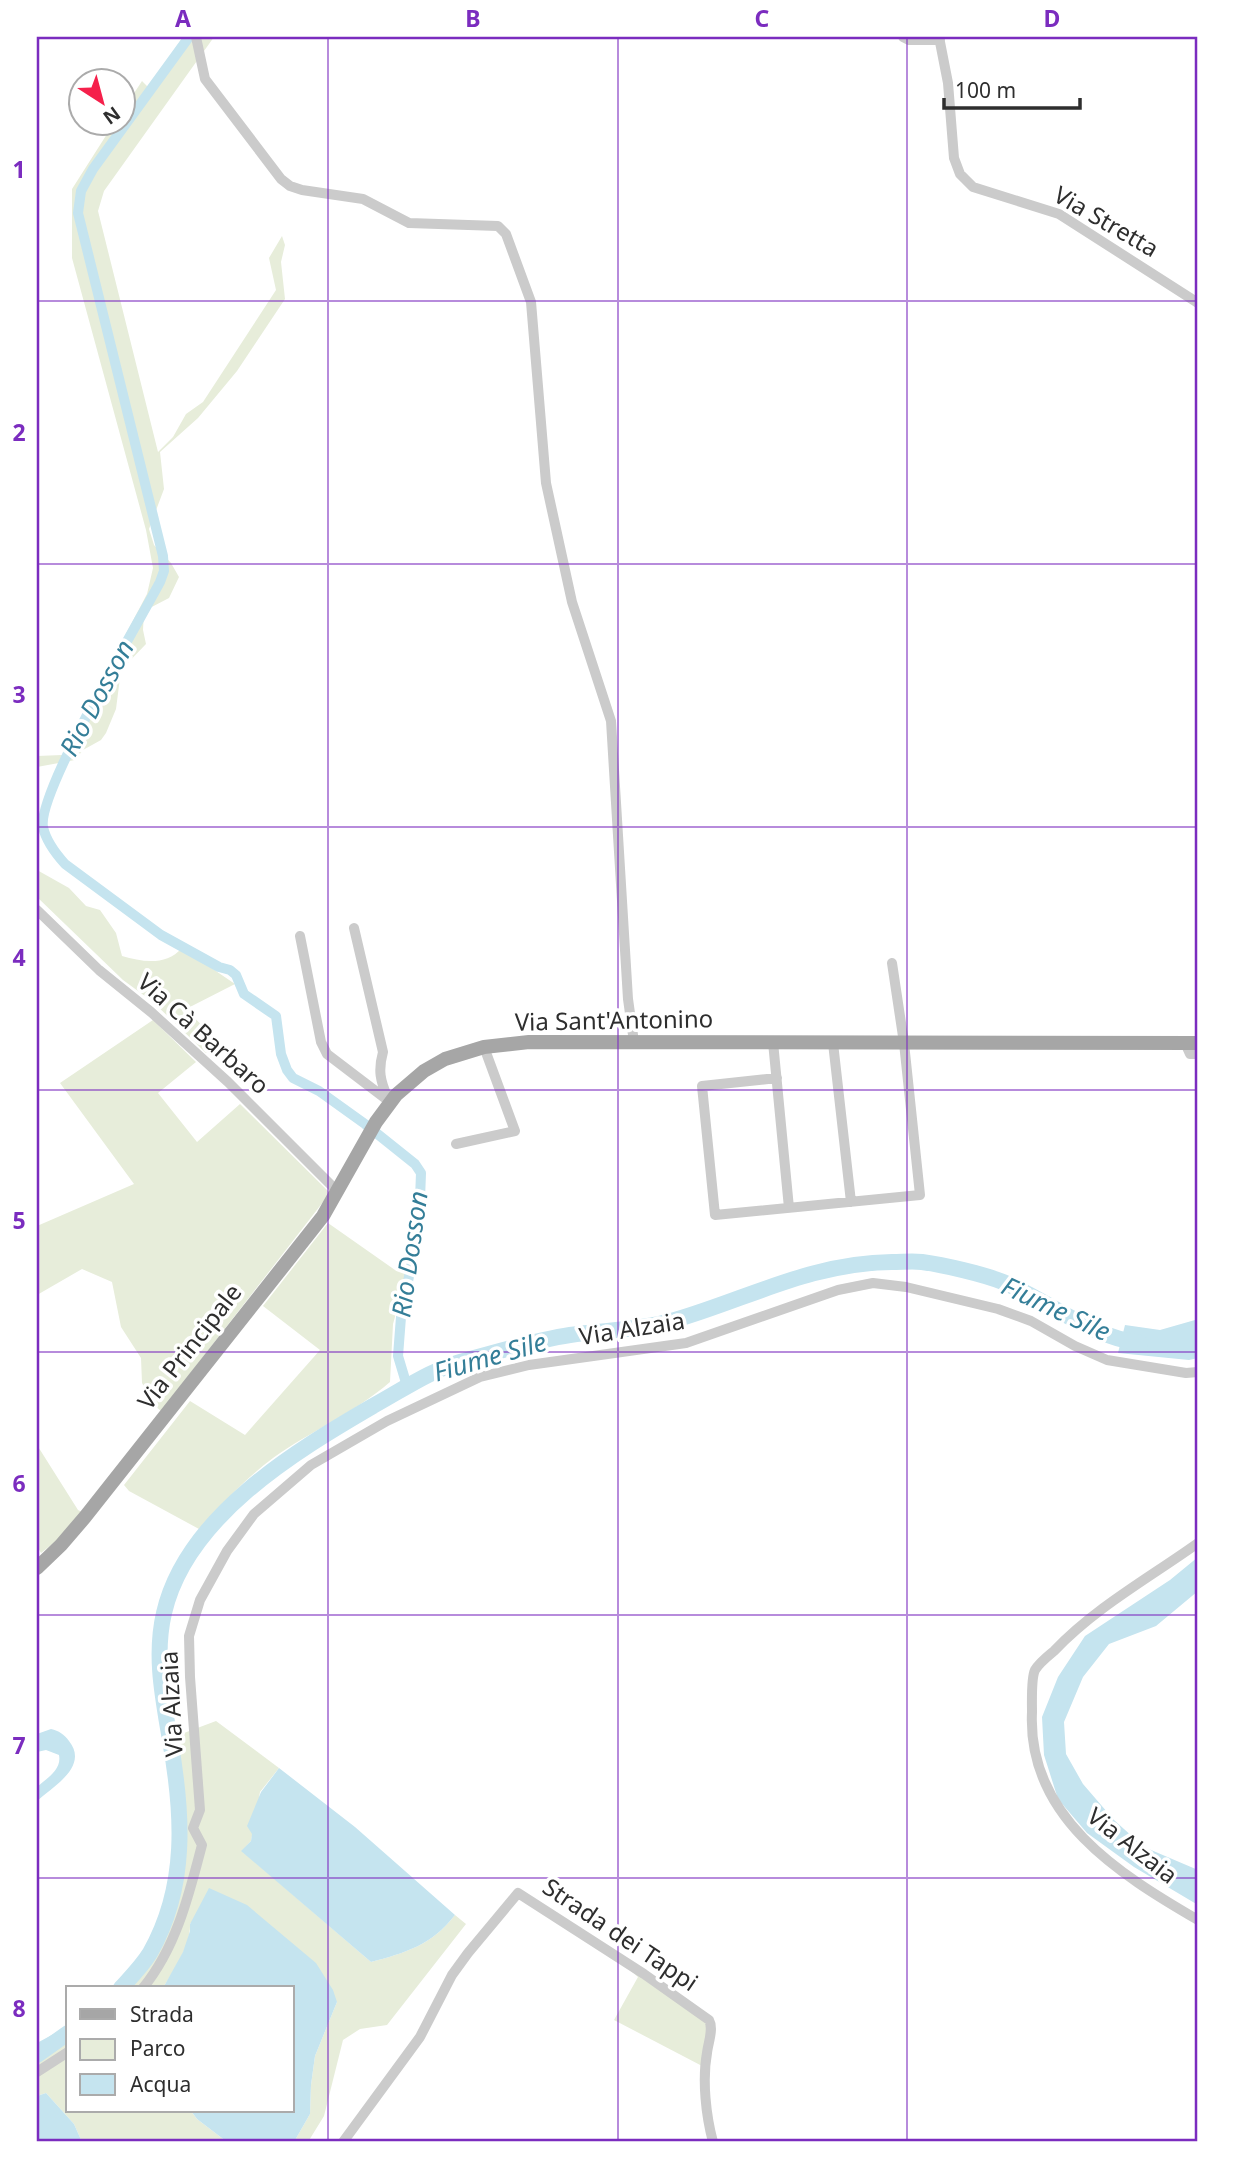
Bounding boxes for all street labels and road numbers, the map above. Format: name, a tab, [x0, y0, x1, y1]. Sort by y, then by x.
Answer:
street label: Via Stretta	[1048, 177, 1165, 264]
street label: Via Cà Barbaro	[131, 965, 277, 1101]
street label: Via Sant'Antonino	[515, 1001, 713, 1038]
street label: Via Principale	[129, 1276, 248, 1416]
street label: Via Alzaia	[577, 1303, 687, 1352]
street label: Via Alzaia	[151, 1650, 190, 1758]
street label: Via Alzaia	[1081, 1799, 1185, 1891]
street label: Strada dei Tappi	[537, 1870, 705, 1998]

